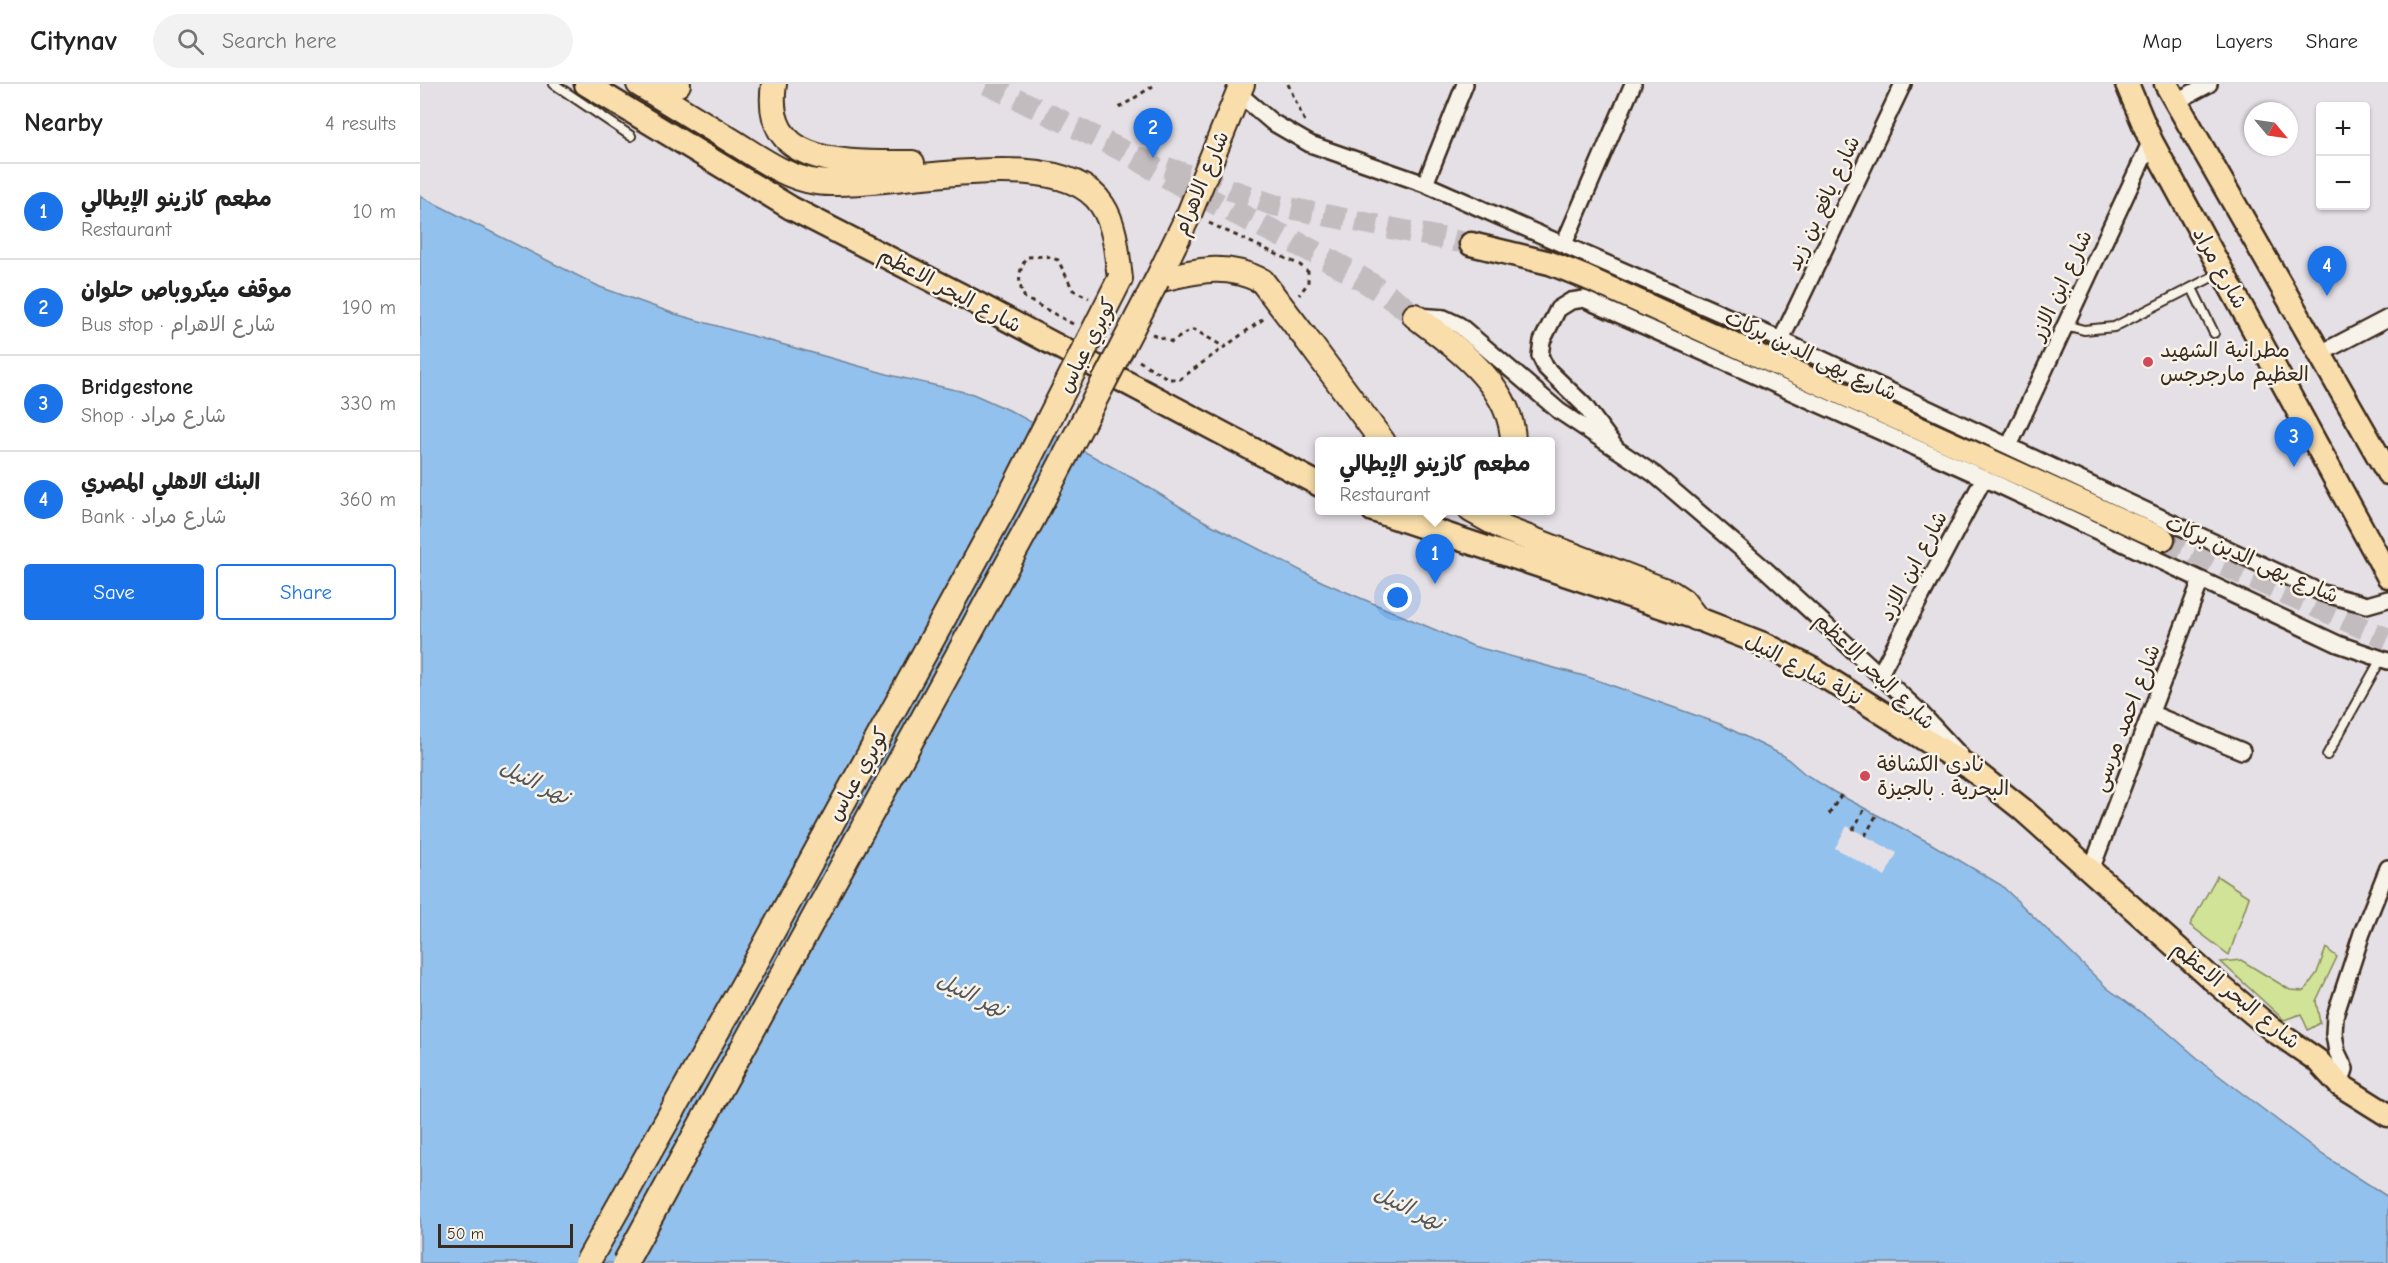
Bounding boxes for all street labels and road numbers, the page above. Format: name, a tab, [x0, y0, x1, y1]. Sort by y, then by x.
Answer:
street label: شارع الاهرام	[1168, 127, 1237, 240]
street label: شارع يافع بن زيد	[1781, 132, 1867, 275]
street label: شارع مراد	[2185, 223, 2252, 314]
street label: شارع ابن الازر	[2024, 226, 2100, 347]
street label: شارع البحر الاعظم	[873, 242, 1025, 341]
street label: كوبري عباس	[1053, 293, 1124, 398]
street label: شارع بهى الدين بركات	[1720, 305, 1901, 408]
street label: شارع ابن الازد	[1874, 507, 1955, 627]
street label: شارع بهى الدين بركات	[2160, 510, 2342, 611]
street label: شارع البحر الاعظم	[1807, 608, 1940, 737]
street label: نزلة شارع النيل	[1740, 628, 1867, 713]
street label: شارع احمد مرسى	[2087, 641, 2168, 796]
street label: كوبري عباس	[822, 723, 896, 826]
street label: شارع البحر الاعظم	[2165, 936, 2305, 1057]

